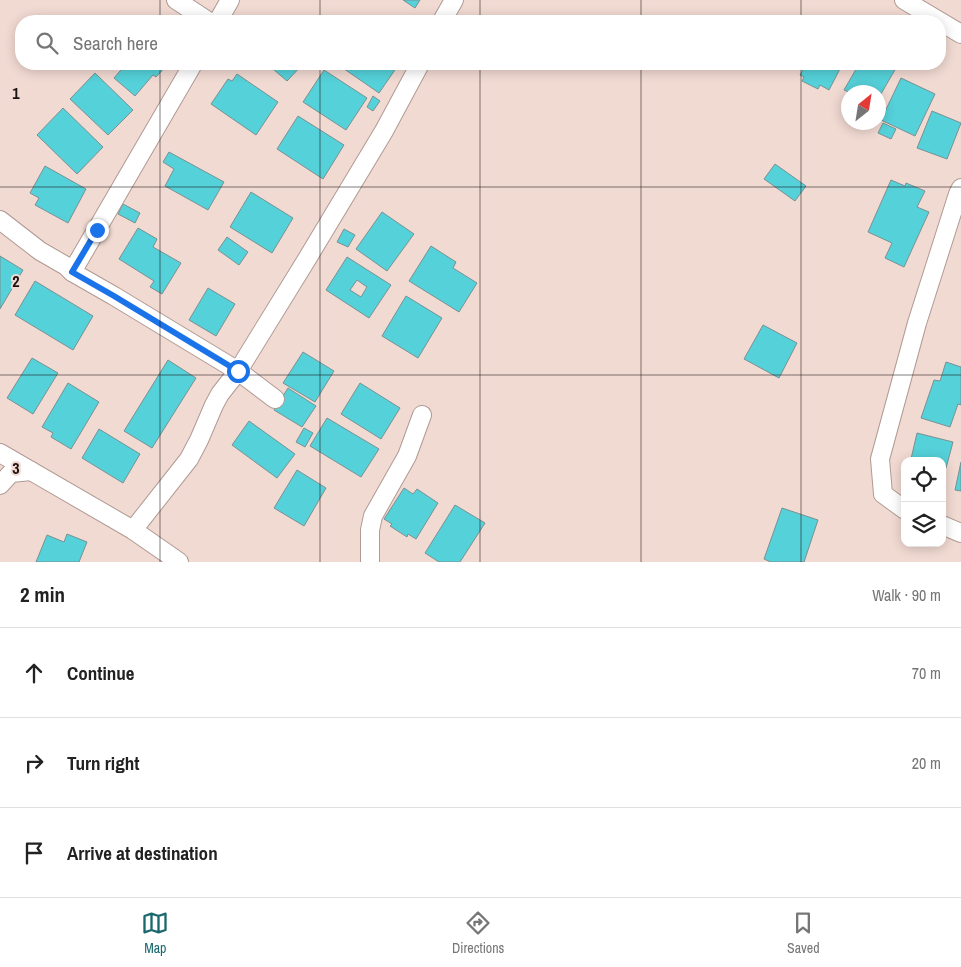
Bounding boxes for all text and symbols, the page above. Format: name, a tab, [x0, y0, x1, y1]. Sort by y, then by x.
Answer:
search box	[15, 15, 946, 70]
icon: search	[33, 29, 61, 57]
text: Search here	[73, 30, 158, 56]
text: 1	[12, 82, 20, 104]
north arrow	[841, 85, 886, 130]
route end	[86, 219, 109, 242]
text: 2	[12, 270, 20, 292]
route start	[227, 360, 250, 383]
text: 3	[12, 457, 20, 479]
map controls	[901, 457, 946, 547]
button: locate	[901, 457, 946, 502]
button: layers	[901, 502, 946, 547]
text: 2 min	[20, 580, 65, 609]
text: Walk · 90 m	[872, 584, 941, 606]
icon: ahead	[20, 659, 48, 687]
text: Continue	[67, 660, 135, 686]
text: 70 m	[912, 662, 941, 684]
icon: right	[20, 749, 48, 777]
text: Turn right	[67, 750, 139, 776]
text: 20 m	[912, 752, 941, 774]
icon: arrive	[20, 839, 48, 867]
text: Arrive at destination	[67, 840, 218, 866]
tab: Map	[141, 909, 169, 957]
tab: Directions	[452, 909, 504, 957]
tab: Saved	[787, 909, 820, 957]

